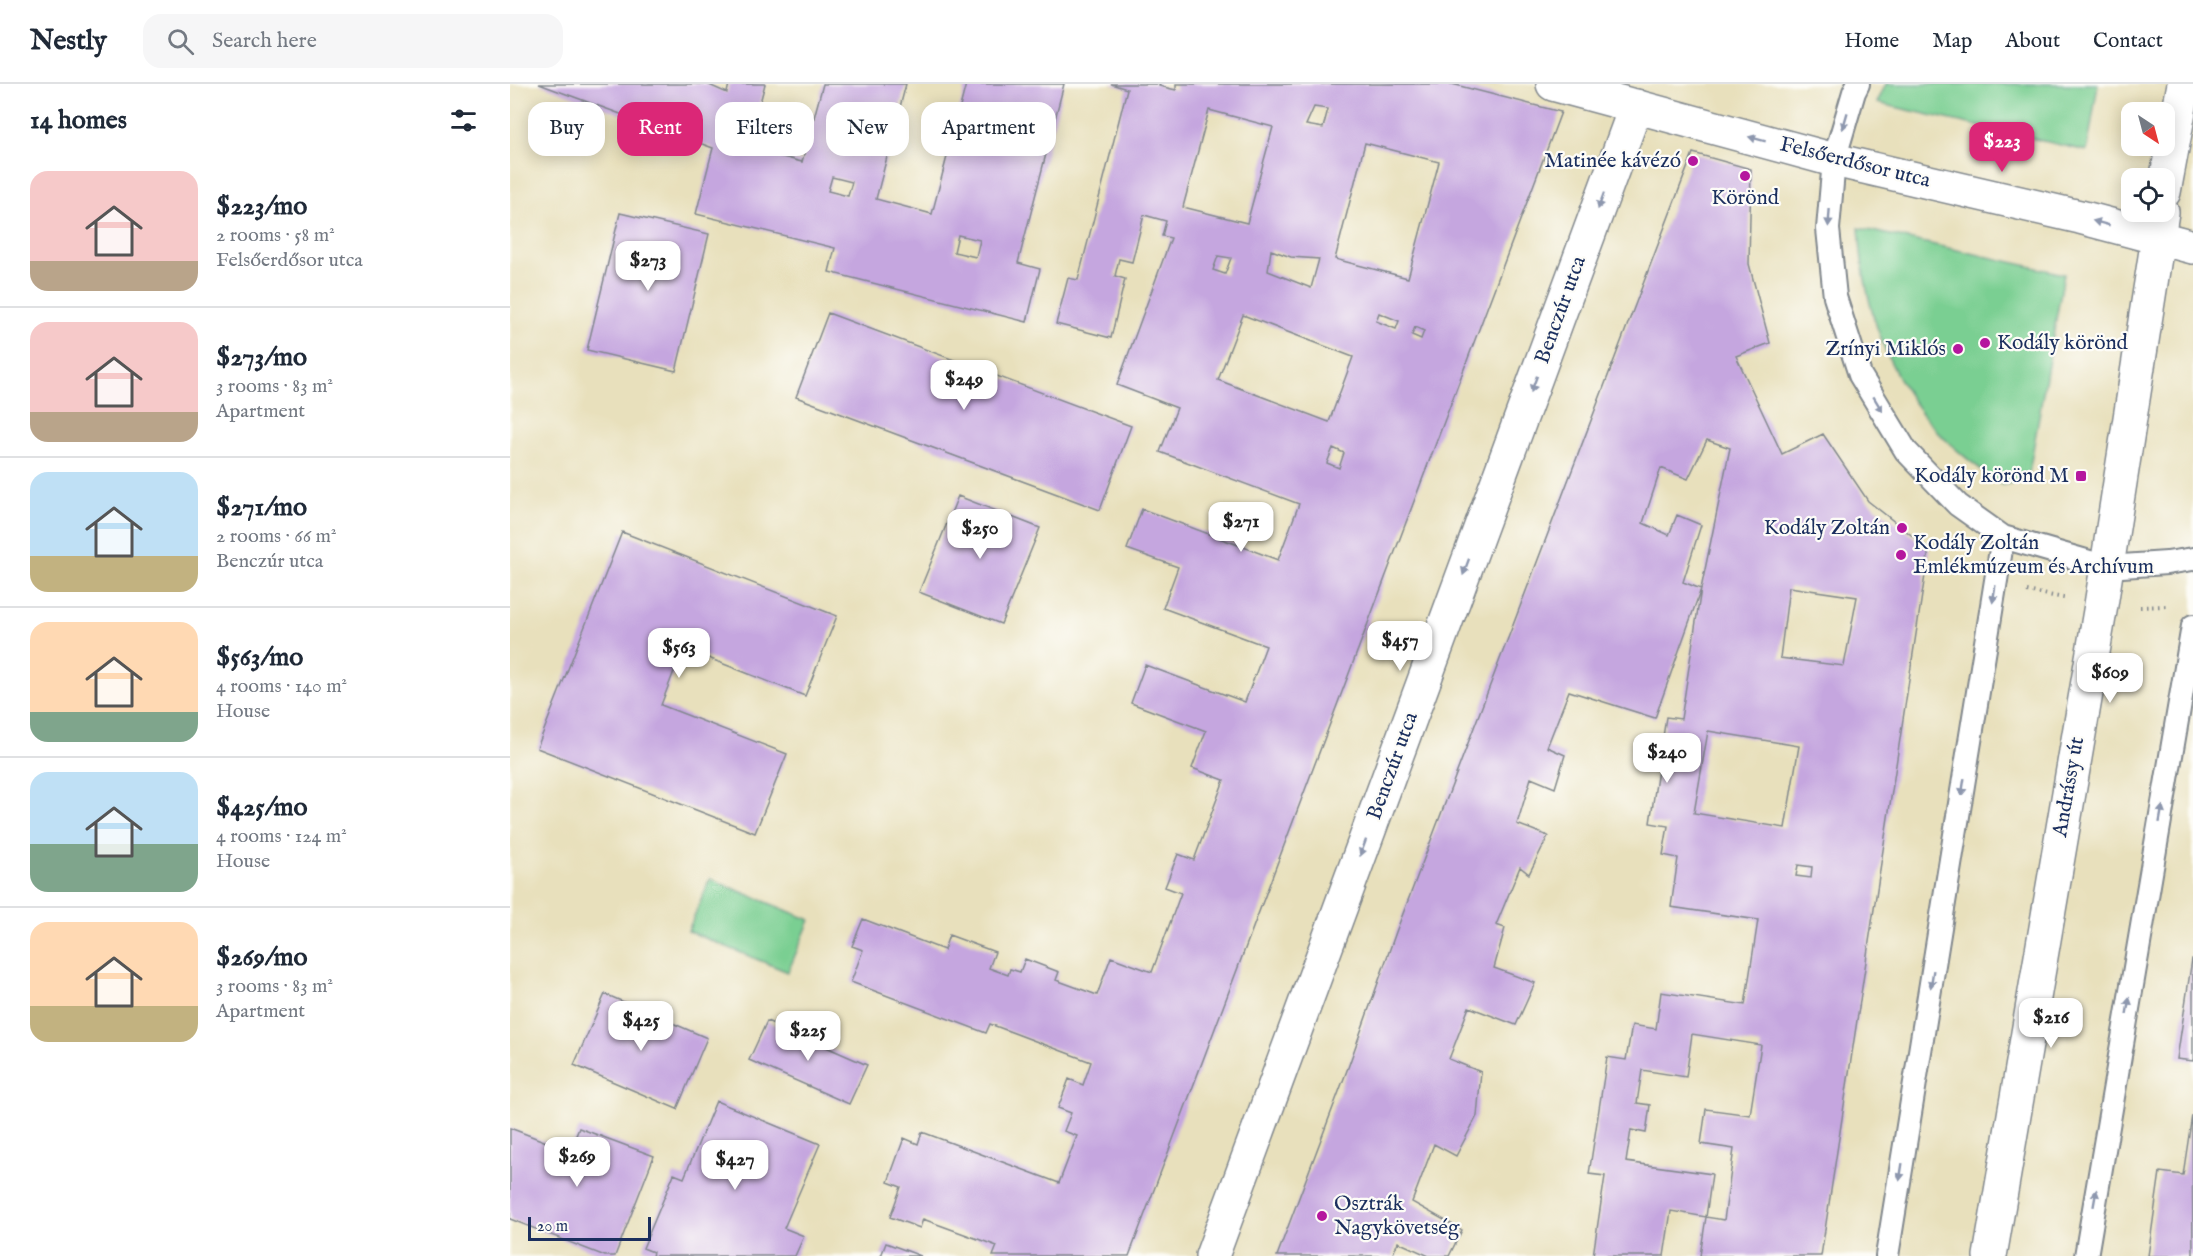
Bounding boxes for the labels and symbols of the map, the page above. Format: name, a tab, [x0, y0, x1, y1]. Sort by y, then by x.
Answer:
north arrow	[2121, 102, 2175, 156]
one-way arrow	[1840, 113, 1849, 131]
pin: $223	[1966, 122, 2038, 173]
street label: Felsőerdősor utca	[1777, 131, 1934, 195]
one-way arrow	[1748, 134, 1766, 143]
place label: Matinée kávézó	[1544, 148, 1681, 175]
marker: Matinée kávézó	[1686, 154, 1700, 168]
marker: Körönd	[1738, 169, 1752, 183]
place label: Körönd	[1711, 185, 1780, 212]
one-way arrow	[1596, 192, 1606, 210]
one-way arrow	[1824, 209, 1834, 228]
one-way arrow	[2092, 218, 2110, 227]
pin: $273	[612, 241, 684, 292]
street label: Benczúr utca	[1529, 252, 1593, 368]
place label: Kodály körönd	[1997, 330, 2129, 357]
place label: Zrínyi Miklós	[1825, 336, 1946, 363]
marker: Kodály körönd	[1978, 336, 1992, 350]
marker: Zrínyi Miklós	[1951, 342, 1965, 356]
pin: $249	[928, 360, 1000, 411]
one-way arrow	[1529, 375, 1539, 393]
one-way arrow	[1872, 396, 1883, 412]
place label: Kodály körönd M	[1914, 463, 2069, 490]
marker: Kodály körönd M	[2074, 469, 2088, 483]
pin: $271	[1205, 502, 1277, 553]
pin: $250	[944, 509, 1016, 560]
place label: Kodály Zoltán	[1764, 515, 1890, 542]
marker: Kodály Zoltán	[1895, 521, 1909, 535]
place label: Kodály Zoltán Emlékmúzeum és Archívum	[1913, 530, 2154, 581]
marker: Kodály Zoltán Emlékmúzeum és Archívum	[1894, 548, 1908, 562]
one-way arrow	[1461, 558, 1471, 576]
one-way arrow	[1989, 585, 1998, 604]
pin: $457	[1364, 621, 1436, 672]
pin: $563	[643, 628, 715, 679]
pin: $609	[2074, 653, 2146, 704]
street label: Benczúr utca	[1361, 708, 1425, 824]
pin: $240	[1631, 733, 1703, 784]
street label: Andrássy út	[2047, 735, 2091, 840]
one-way arrow	[1958, 778, 1967, 797]
one-way arrow	[2157, 804, 2166, 823]
one-way arrow	[1357, 839, 1367, 857]
one-way arrow	[1927, 970, 1936, 989]
one-way arrow	[2124, 996, 2133, 1015]
pin: $216	[2015, 998, 2087, 1049]
pin: $425	[605, 1001, 677, 1052]
pin: $225	[772, 1011, 844, 1062]
pin: $269	[541, 1137, 613, 1188]
pin: $427	[699, 1140, 771, 1191]
one-way arrow	[1896, 1163, 1905, 1182]
one-way arrow	[2091, 1189, 2100, 1208]
place label: Osztrák Nagykövetség	[1334, 1191, 1460, 1242]
marker: Osztrák Nagykövetség	[1315, 1209, 1329, 1223]
scale bar	[528, 1214, 651, 1242]

